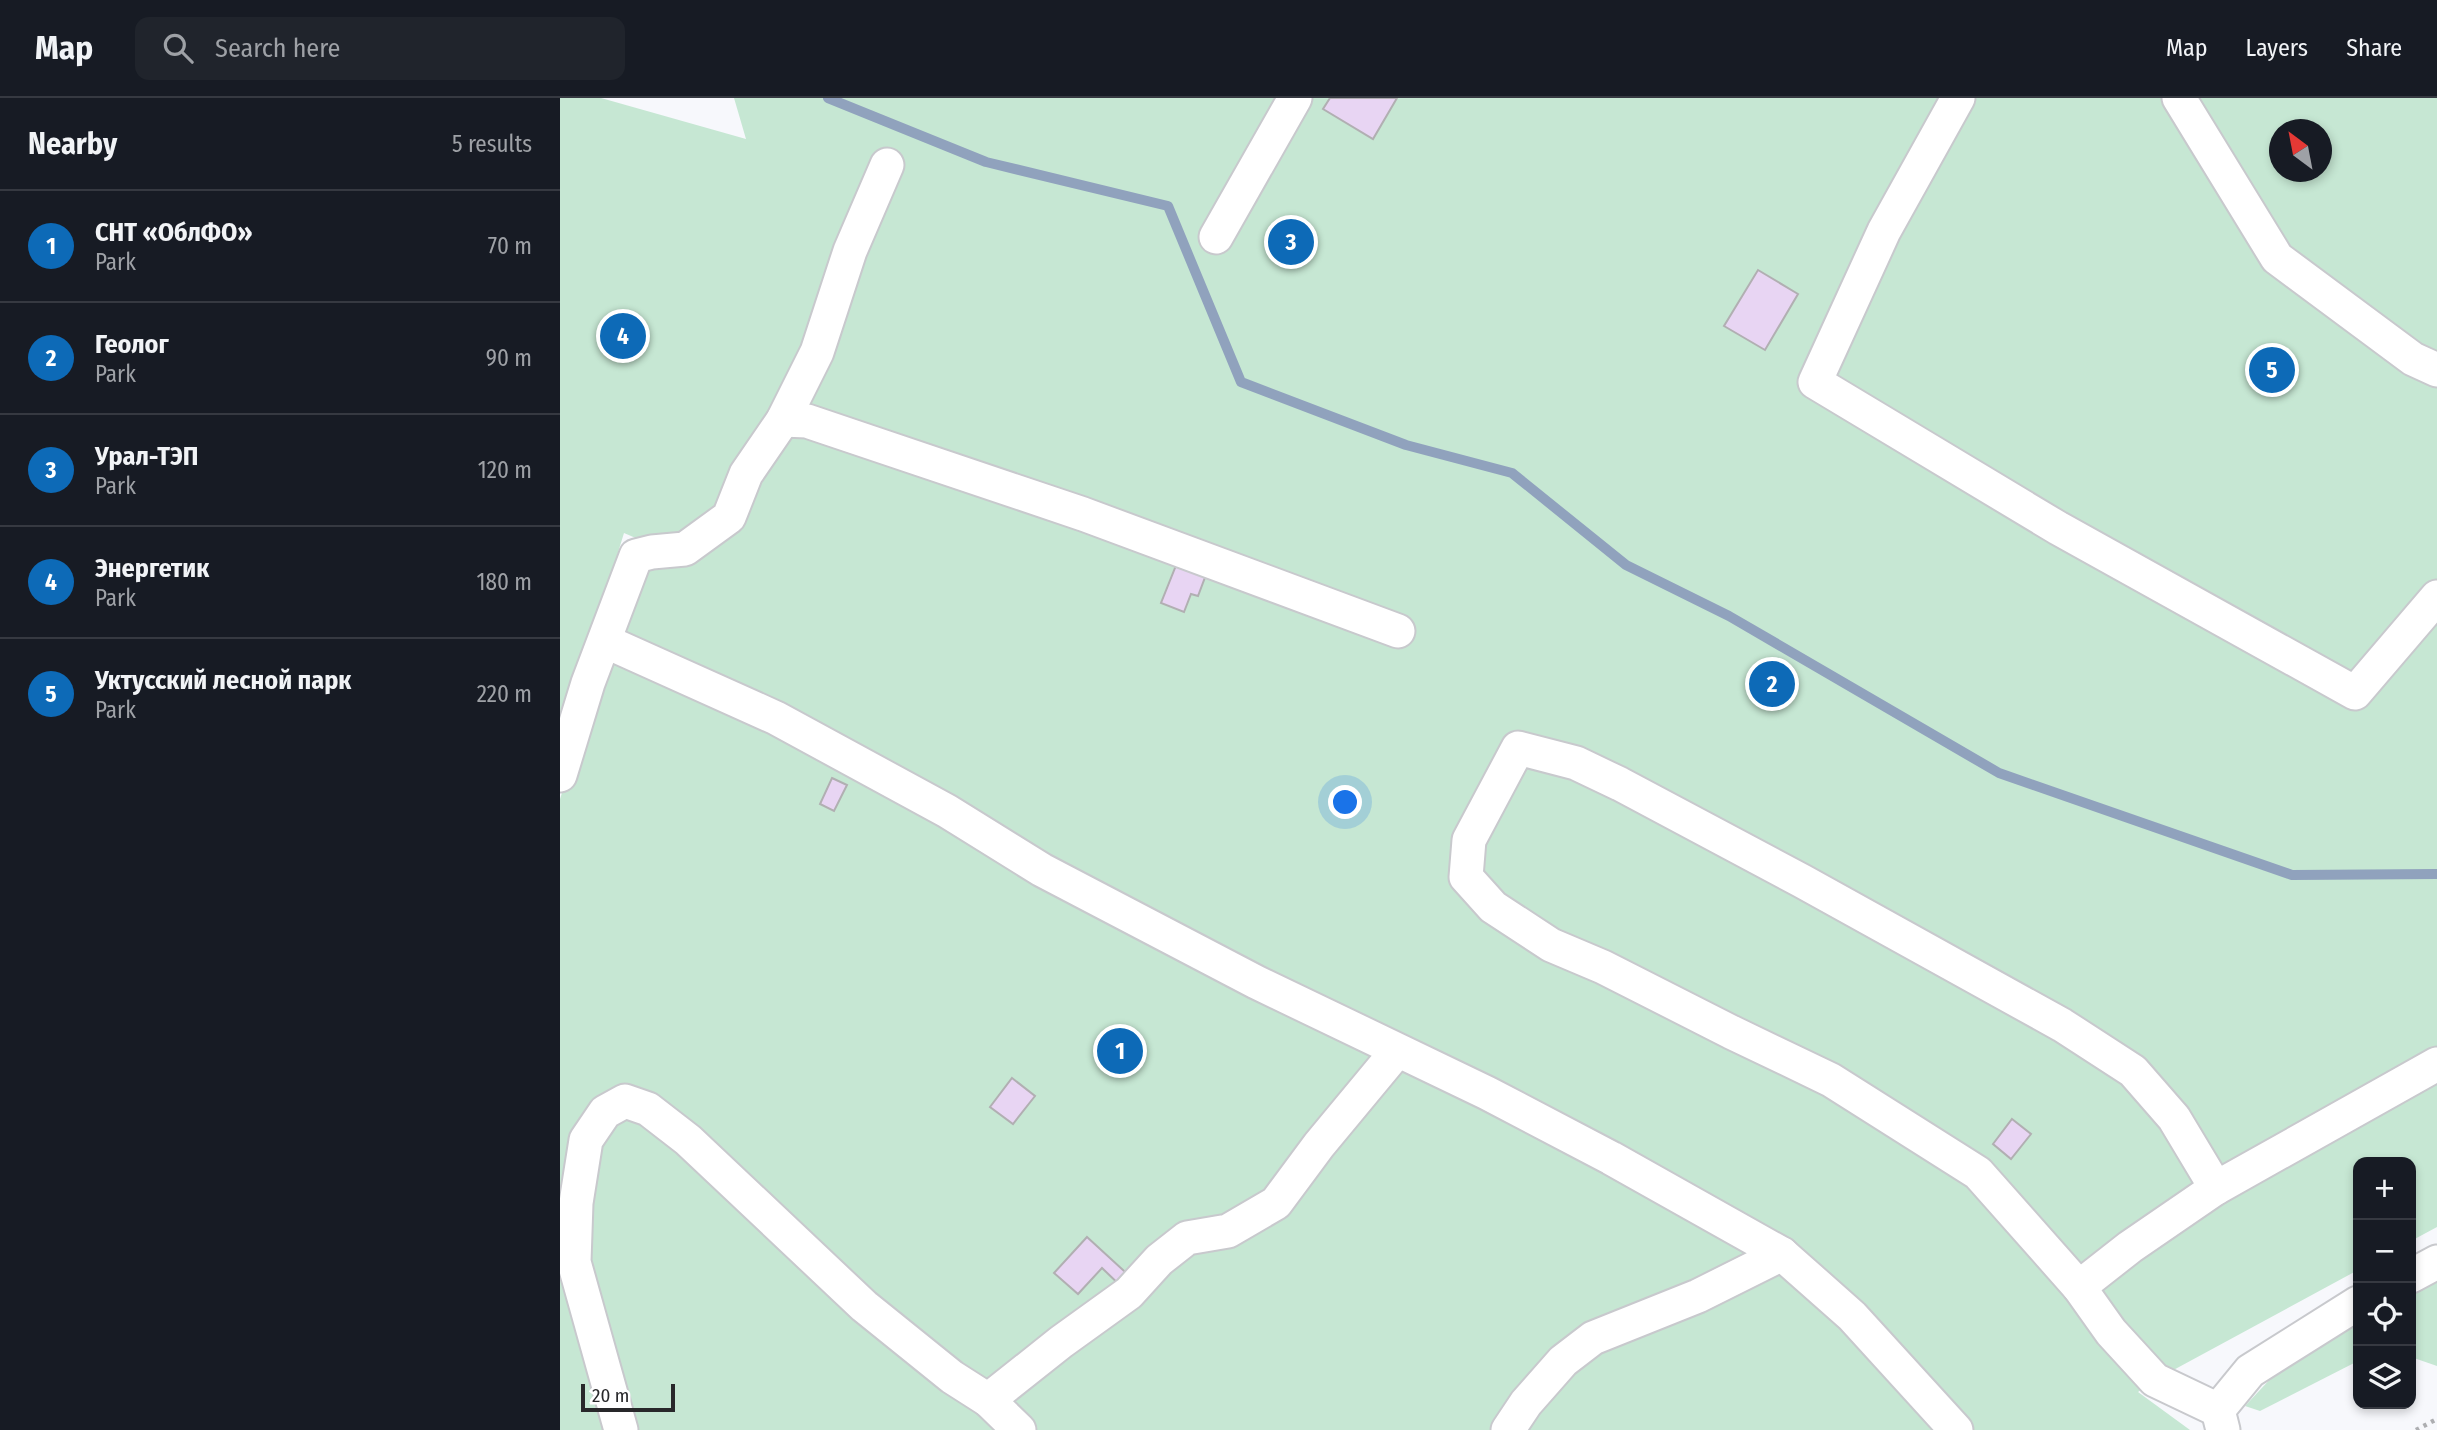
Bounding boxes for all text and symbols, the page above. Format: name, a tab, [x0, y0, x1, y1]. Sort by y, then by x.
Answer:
search box	[135, 17, 625, 80]
text: Map	[35, 28, 93, 68]
icon: search	[159, 29, 197, 67]
text: Search here	[215, 33, 340, 64]
text: Map	[2166, 34, 2208, 62]
text: Layers	[2246, 34, 2308, 62]
text: Share	[2346, 34, 2402, 62]
north arrow	[2269, 119, 2332, 182]
text: Nearby	[28, 126, 117, 162]
text: 5 results	[452, 130, 532, 158]
pin: 3	[1268, 216, 1314, 268]
text: СНТ «ОблФО»	[95, 217, 253, 248]
text: 1	[46, 232, 56, 260]
text: 70 m	[488, 232, 532, 260]
text: Park	[95, 248, 136, 276]
pin: 4	[600, 310, 646, 362]
text: Геолог	[95, 329, 169, 360]
text: 2	[46, 344, 56, 372]
text: 90 m	[486, 344, 532, 372]
pin: 5	[2249, 344, 2295, 396]
text: Park	[95, 360, 136, 388]
text: Урал-ТЭП	[95, 441, 198, 472]
text: 3	[46, 456, 56, 484]
text: 120 m	[478, 456, 532, 484]
text: Park	[95, 472, 136, 500]
text: Энергетик	[95, 553, 209, 584]
text: 4	[45, 568, 57, 596]
text: 180 m	[476, 568, 532, 596]
text: Park	[95, 584, 136, 612]
pin: 2	[1749, 658, 1795, 710]
text: Уктусский лесной парк	[95, 665, 351, 696]
text: 5	[45, 680, 57, 708]
text: 220 m	[477, 680, 532, 708]
text: Park	[95, 696, 136, 724]
your location	[1328, 785, 1362, 819]
pin: 1	[1097, 1025, 1143, 1077]
map controls	[2353, 1157, 2416, 1409]
button: +	[2353, 1157, 2416, 1220]
button: −	[2353, 1220, 2416, 1283]
button: locate	[2353, 1283, 2416, 1346]
button: layers	[2353, 1346, 2416, 1409]
scale bar	[581, 1381, 676, 1413]
text: 20 m	[592, 1384, 629, 1407]

